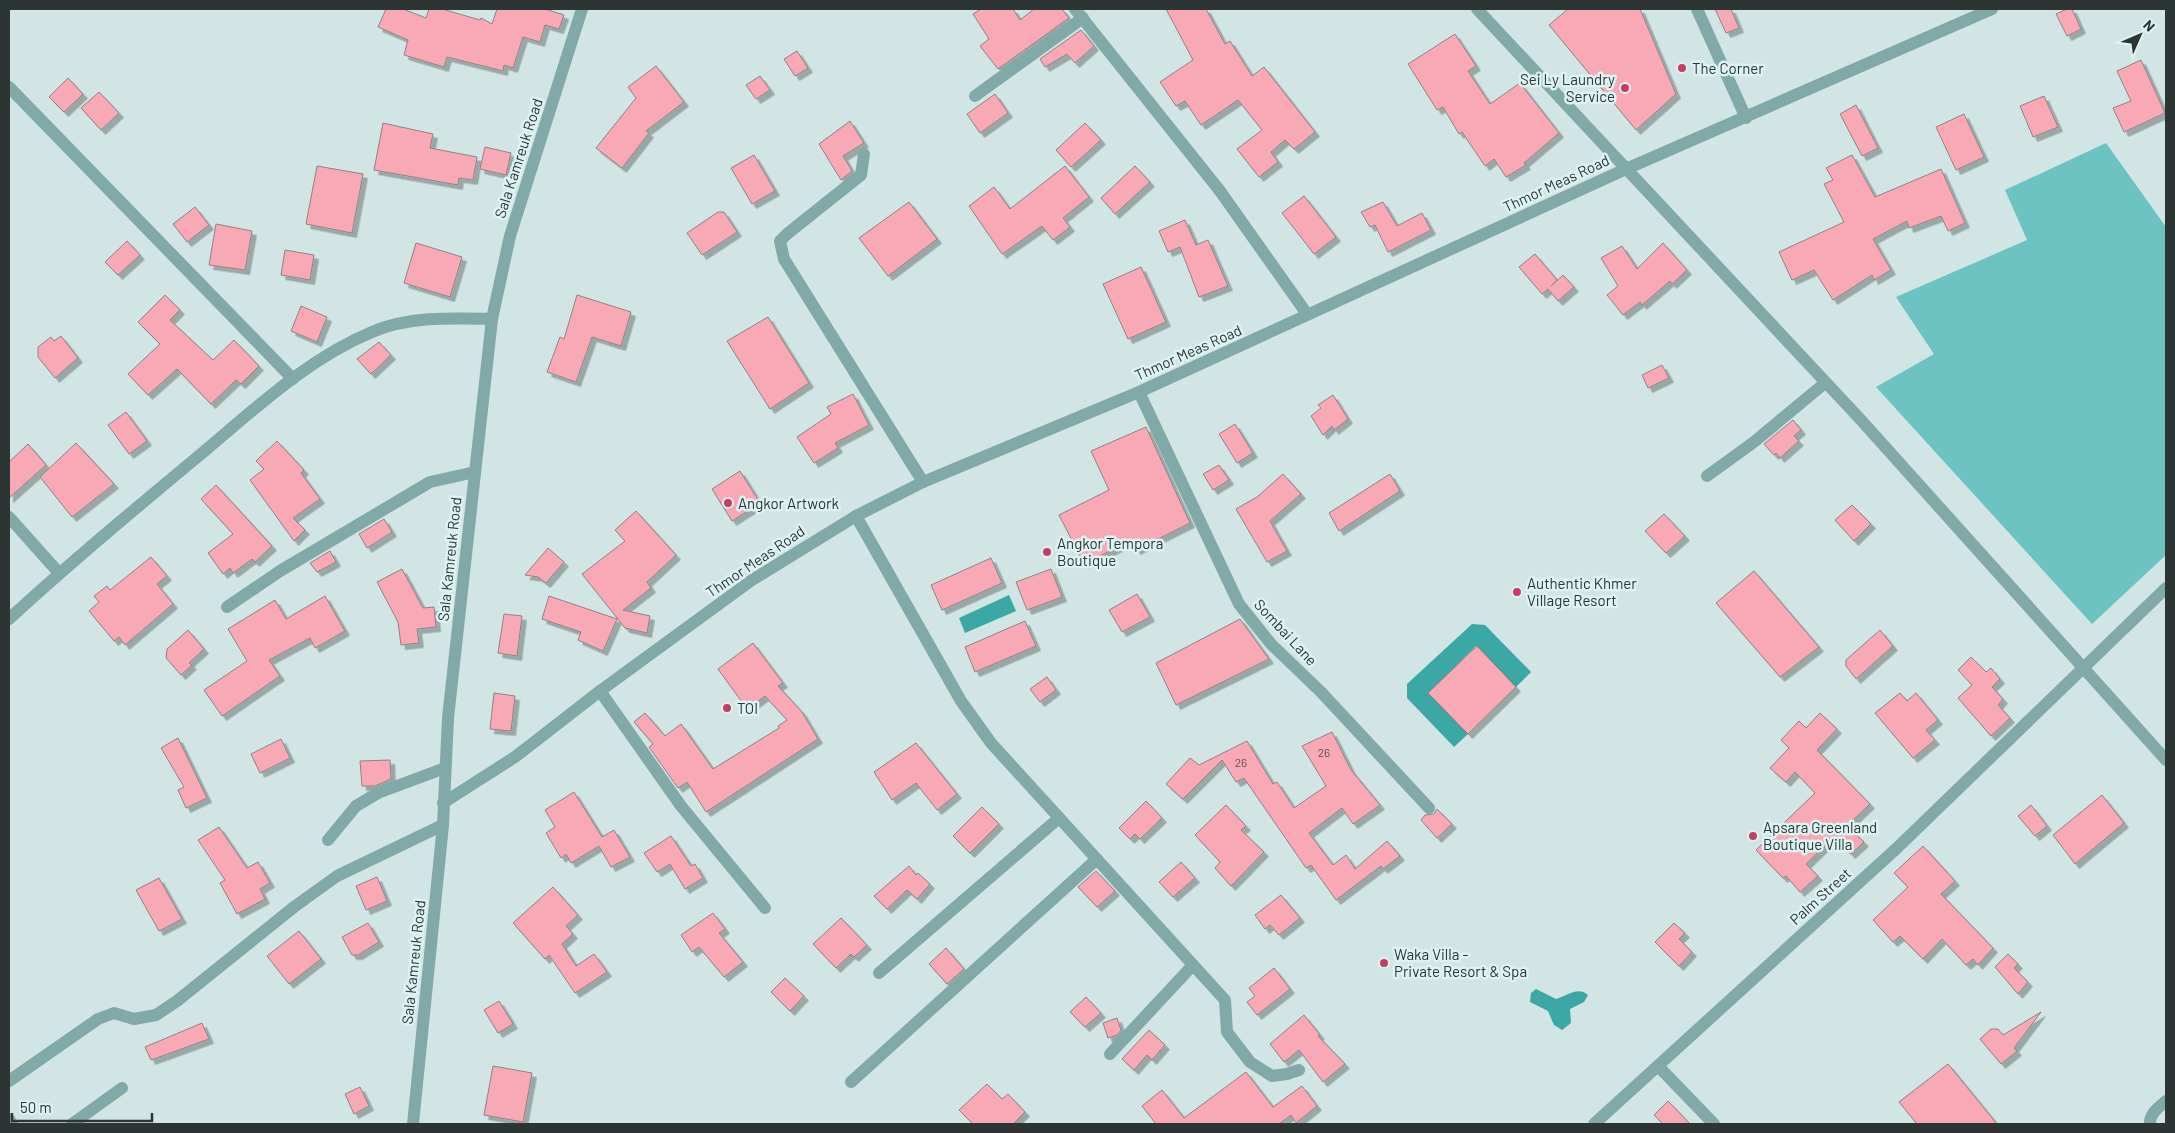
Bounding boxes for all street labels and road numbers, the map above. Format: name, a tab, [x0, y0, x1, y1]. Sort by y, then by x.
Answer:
street label: Sala Kamreuk Road	[490, 96, 546, 220]
street label: Thmor Meas Road	[1500, 150, 1612, 216]
street label: Thmor Meas Road	[1132, 320, 1244, 384]
street label: Sala Kamreuk Road	[434, 496, 464, 622]
street label: Thmor Meas Road	[702, 521, 808, 601]
street label: Sombai Lane	[1251, 595, 1321, 669]
street label: Palm Street	[1786, 864, 1854, 928]
street label: Sala Kamreuk Road	[398, 899, 428, 1025]

